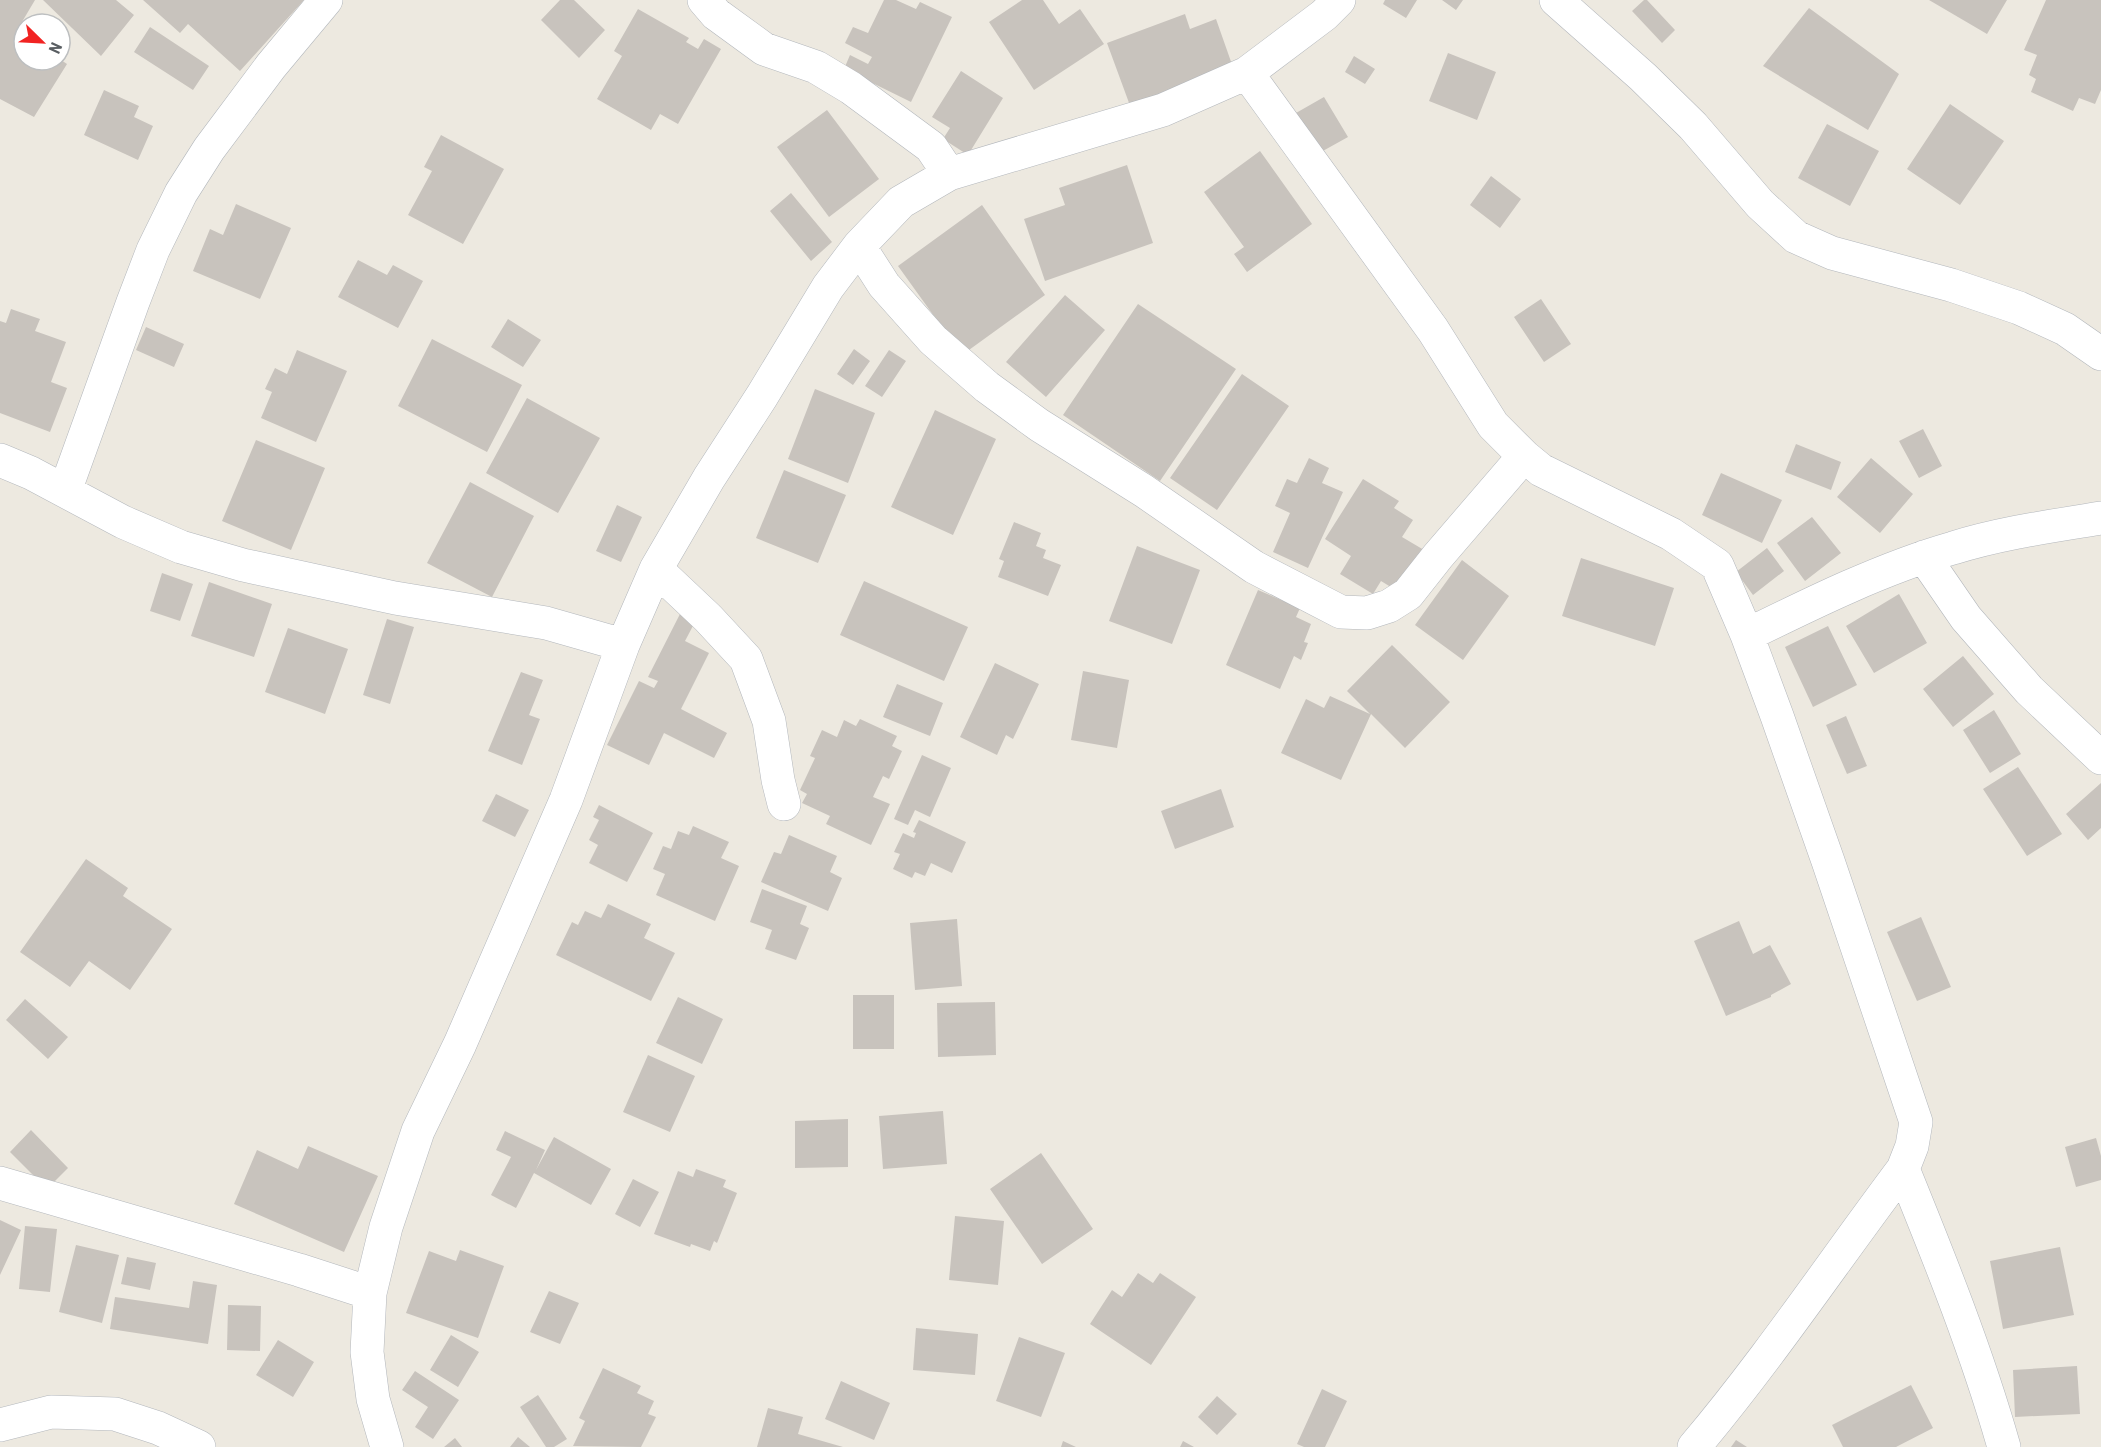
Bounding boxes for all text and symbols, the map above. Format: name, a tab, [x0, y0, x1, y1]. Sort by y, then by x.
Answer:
north arrow	[12, 12, 72, 72]
text: N	[45, 40, 66, 56]

